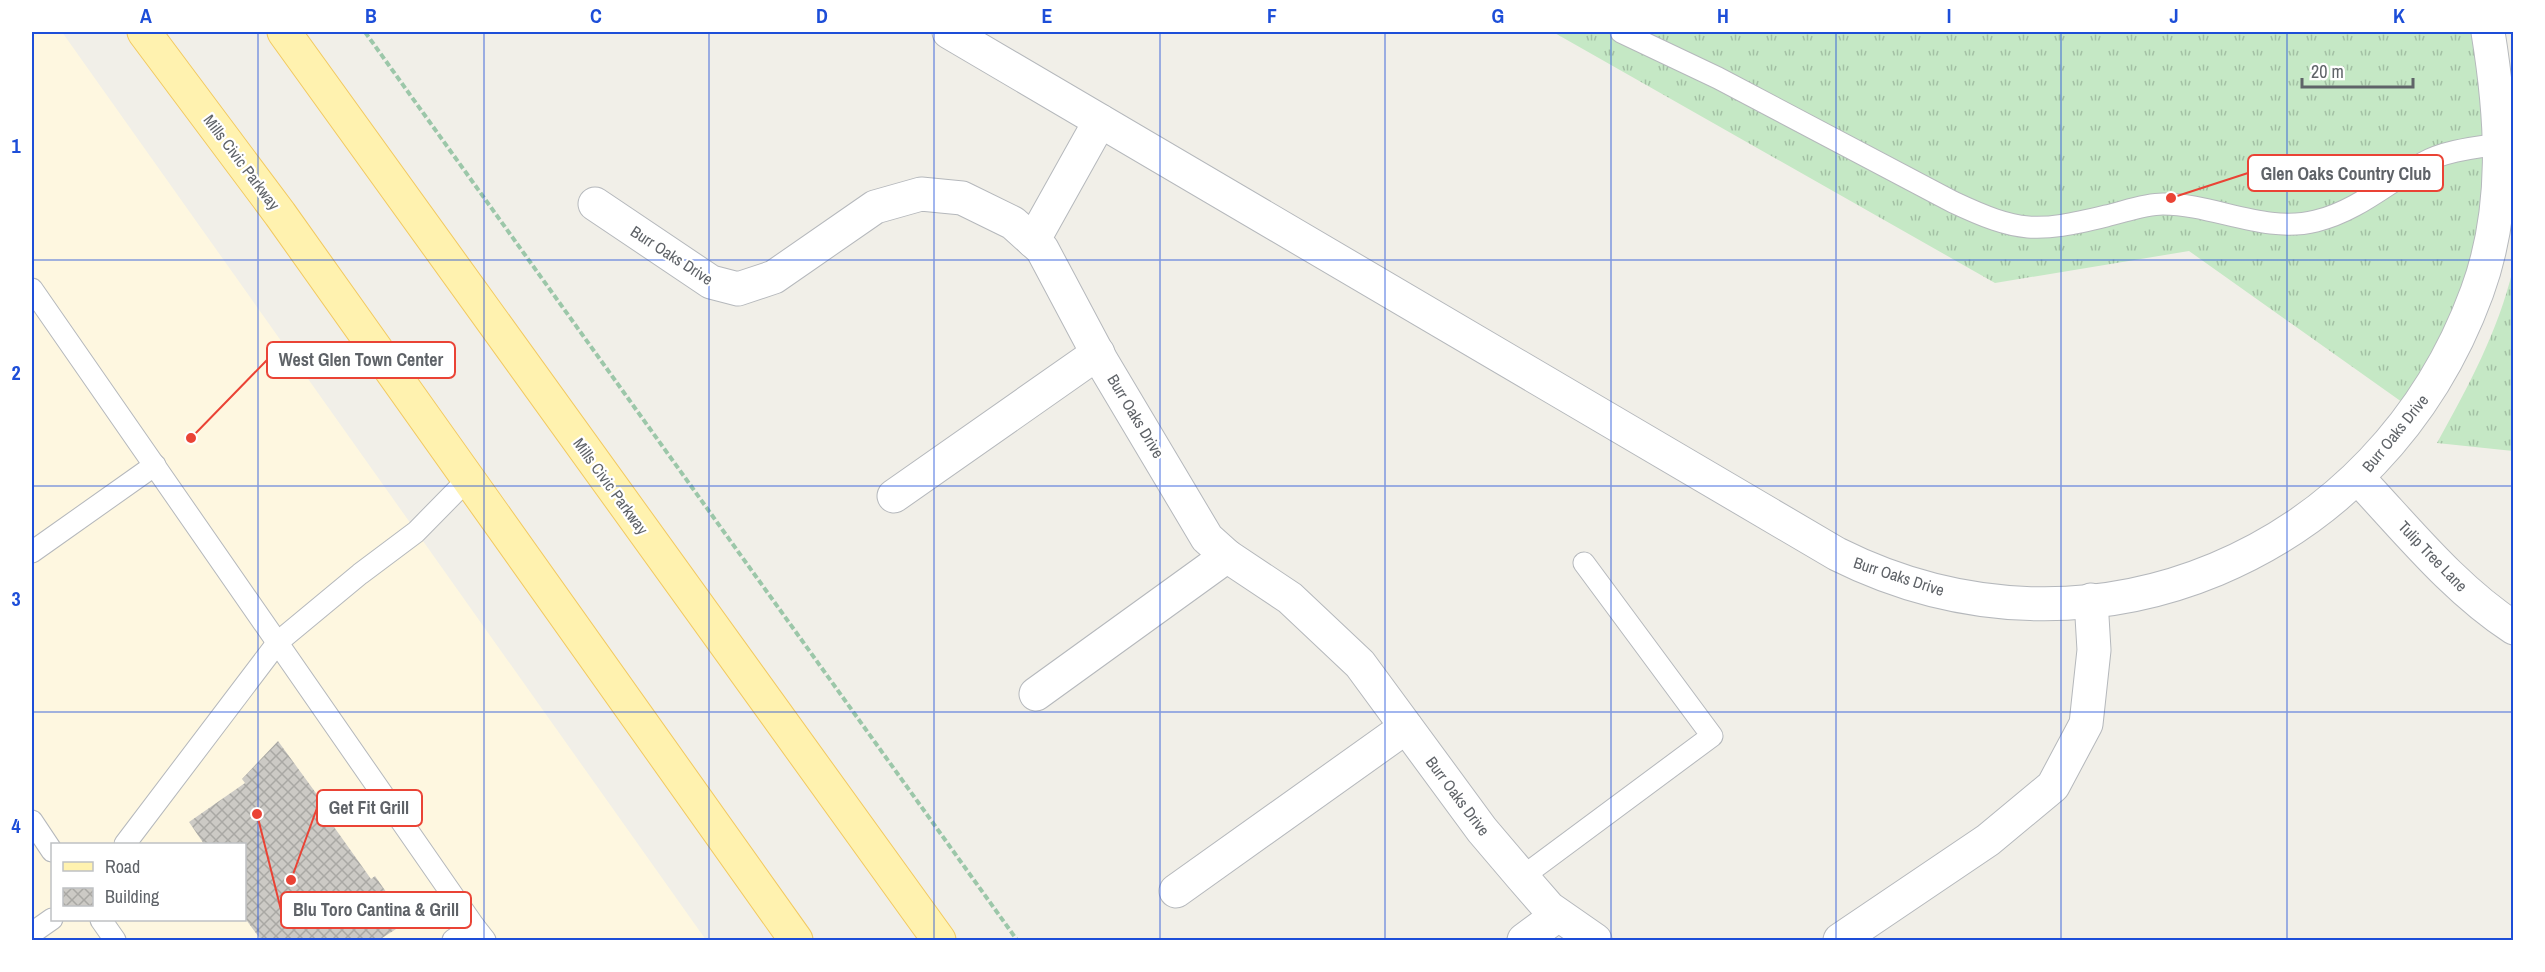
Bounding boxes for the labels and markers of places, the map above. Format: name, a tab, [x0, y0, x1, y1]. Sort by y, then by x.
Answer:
callout: Glen Oaks Country Club	[2248, 155, 2443, 191]
callout: West Glen Town Center	[267, 342, 455, 378]
callout: Get Fit Grill	[317, 790, 422, 826]
callout: Blu Toro Cantina & Grill	[281, 892, 471, 928]

